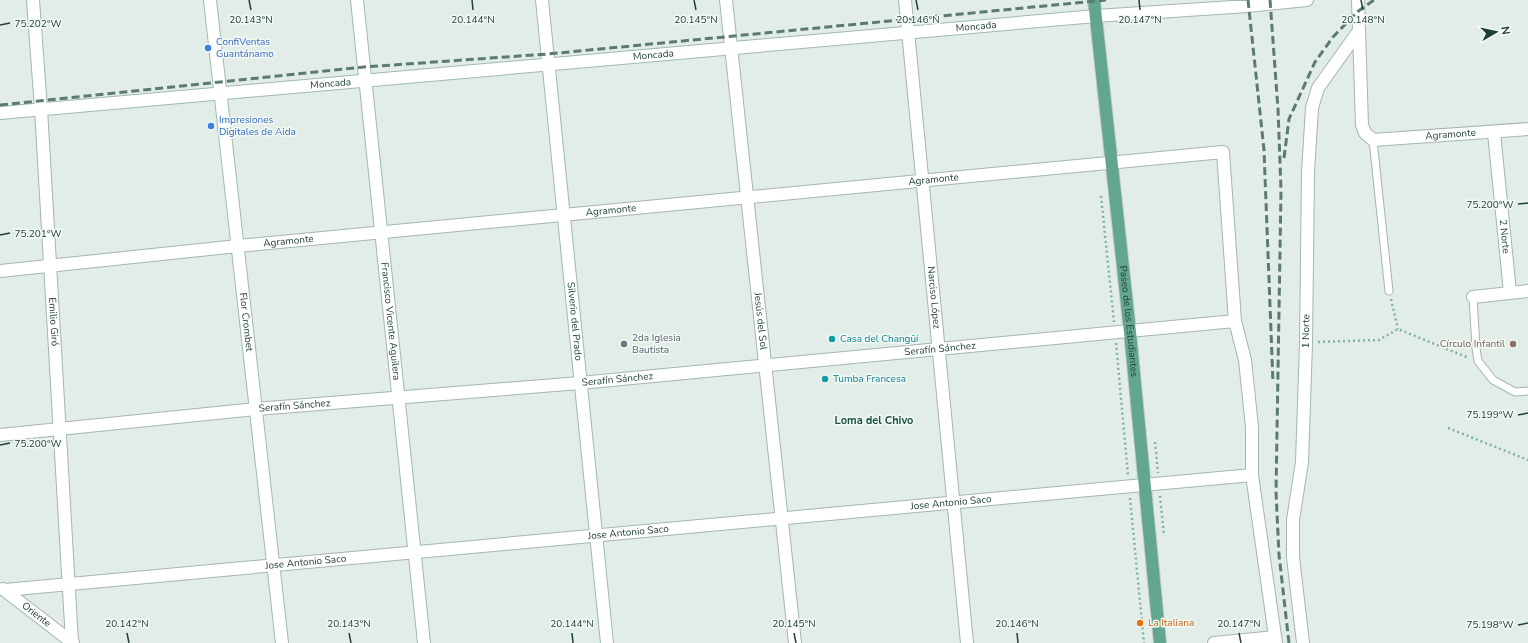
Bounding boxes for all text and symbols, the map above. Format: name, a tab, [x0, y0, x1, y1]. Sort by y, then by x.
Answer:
north arrow	[1476, 12, 1516, 52]
text: 20.143°N	[229, 13, 273, 27]
text: 20.144°N	[451, 13, 495, 27]
text: 20.145°N	[674, 13, 718, 27]
text: 20.146°N	[896, 13, 940, 27]
text: 20.147°N	[1118, 13, 1162, 27]
text: 20.148°N	[1341, 13, 1385, 27]
text: 75.202°W	[14, 17, 62, 31]
street label: Moncada	[955, 18, 997, 35]
text: N	[1497, 25, 1513, 36]
place label: ConfiVentas Guantánamo	[216, 35, 274, 61]
marker: ConfiVentas Guantánamo	[203, 43, 213, 53]
street label: Moncada	[632, 46, 674, 64]
street label: Moncada	[310, 75, 352, 93]
place label: Impresiones Digitales de Aida	[219, 113, 296, 139]
marker: Impresiones Digitales de Aida	[206, 121, 216, 131]
street label: Agramonte	[1425, 126, 1476, 143]
street label: Agramonte	[908, 170, 959, 189]
text: 75.200°W	[1466, 198, 1514, 212]
street label: Agramonte	[585, 201, 637, 220]
street label: 2 Norte	[1496, 219, 1513, 254]
text: 75.201°W	[14, 227, 62, 241]
street label: Agramonte	[263, 232, 314, 251]
street label: Francisco Vicente Aguilera	[377, 262, 404, 381]
street label: Paseo de los Estudiantes	[1116, 265, 1141, 378]
street label: Narciso López	[924, 266, 944, 330]
street label: Silverio del Prado	[564, 281, 585, 362]
street label: Jesús del Sol	[750, 291, 771, 351]
street label: Flor Crombet	[236, 292, 256, 353]
street label: Emilio Giró	[45, 297, 62, 347]
street label: 1 Norte	[1299, 314, 1313, 349]
place label: 2da Iglesia Bautista	[632, 331, 681, 357]
place label: Casa del Changüí	[840, 332, 919, 346]
marker: Casa del Changüí	[827, 334, 837, 344]
place label: Círculo Infantil	[1440, 337, 1505, 351]
marker: 2da Iglesia Bautista	[619, 339, 629, 349]
street label: Serafín Sánchez	[904, 339, 977, 359]
marker: Círculo Infantil	[1508, 339, 1518, 349]
street label: Serafín Sánchez	[581, 369, 654, 390]
place label: Tumba Francesa	[833, 372, 906, 386]
marker: Tumba Francesa	[820, 374, 830, 384]
street label: Serafín Sánchez	[258, 396, 331, 416]
text: 75.199°W	[1466, 408, 1514, 422]
district label: Loma del Chivo	[835, 413, 913, 428]
text: 75.200°W	[14, 437, 62, 451]
street label: Jose Antonio Saco	[909, 492, 993, 514]
street label: Jose Antonio Saco	[586, 522, 670, 543]
street label: Jose Antonio Saco	[264, 552, 347, 573]
street label: Oriente	[19, 599, 54, 630]
place label: La Italiana	[1148, 616, 1194, 630]
text: 20.142°N	[105, 617, 149, 631]
text: 20.143°N	[327, 617, 371, 631]
text: 20.144°N	[550, 617, 594, 631]
text: 20.145°N	[772, 617, 816, 631]
text: 20.146°N	[995, 617, 1039, 631]
text: 20.147°N	[1217, 617, 1261, 631]
marker: La Italiana	[1135, 618, 1145, 628]
text: 75.198°W	[1466, 618, 1514, 632]

